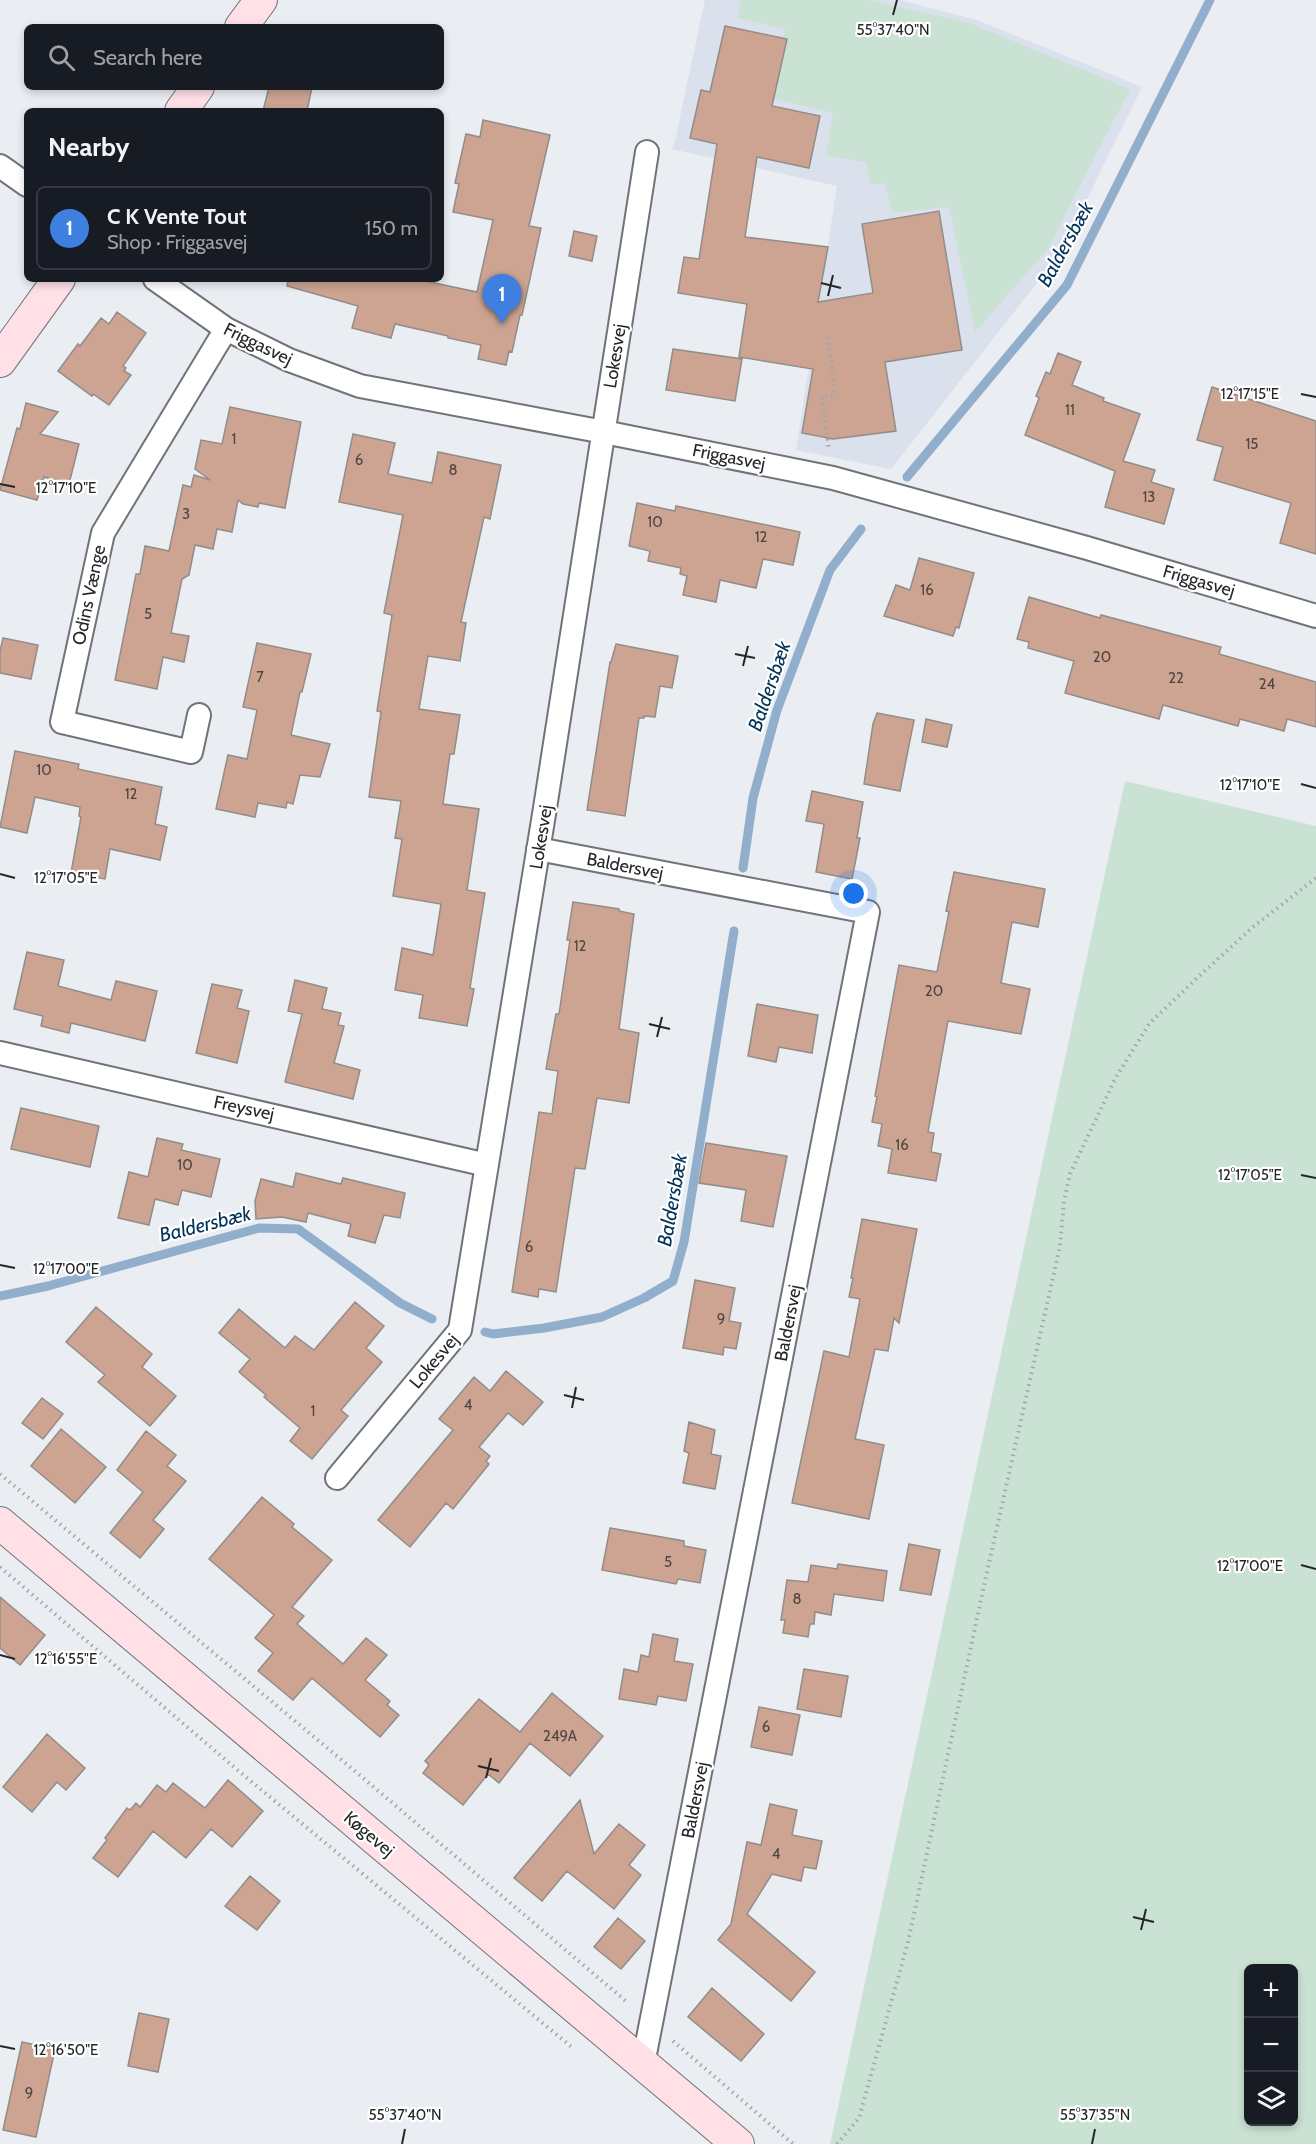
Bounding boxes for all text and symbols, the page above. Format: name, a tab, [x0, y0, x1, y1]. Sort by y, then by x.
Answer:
text: 55°37'40"N	[856, 21, 930, 39]
search box	[24, 24, 444, 90]
icon: search	[45, 41, 78, 74]
text: Search here	[93, 44, 202, 71]
text: Nearby	[48, 131, 129, 163]
water label: Baldersbæk	[1032, 196, 1099, 291]
text: C K Vente Tout	[107, 203, 247, 230]
text: 1	[66, 216, 73, 240]
text: 150 m	[365, 216, 418, 240]
text: Shop · Friggasvej	[107, 230, 247, 254]
pin: 1	[482, 274, 522, 324]
street label: Friggasvej	[220, 318, 296, 370]
street label: Lokesvej	[599, 322, 631, 390]
text: 12°17'15"E	[1221, 385, 1279, 403]
house number: 11	[1065, 401, 1075, 419]
house number: 1	[232, 430, 236, 448]
house number: 15	[1245, 435, 1259, 453]
street label: Friggasvej	[691, 439, 767, 475]
house number: 6	[355, 451, 363, 469]
house number: 8	[448, 461, 458, 479]
text: 12°17'10"E	[36, 479, 96, 497]
house number: 13	[1142, 488, 1156, 506]
house number: 3	[182, 505, 190, 523]
house number: 10	[647, 513, 663, 531]
house number: 12	[755, 528, 768, 546]
street label: Odins Vænge	[68, 543, 110, 647]
street label: Friggasvej	[1160, 560, 1238, 602]
house number: 16	[920, 581, 934, 599]
house number: 5	[144, 605, 152, 623]
water label: Baldersbæk	[742, 636, 796, 734]
house number: 20	[1093, 648, 1111, 666]
house number: 7	[256, 668, 264, 686]
house number: 22	[1168, 669, 1184, 687]
house number: 24	[1259, 675, 1276, 693]
house number: 10	[36, 761, 52, 779]
text: 12°17'10"E	[1220, 776, 1280, 794]
house number: 12	[125, 785, 138, 803]
street label: Lokesvej	[525, 803, 557, 871]
street label: Baldersvej	[585, 848, 665, 884]
text: 12°17'05"E	[34, 869, 98, 887]
your location	[839, 879, 868, 908]
house number: 12	[574, 937, 587, 955]
house number: 20	[925, 982, 943, 1000]
street label: Freysvej	[212, 1091, 276, 1125]
house number: 16	[895, 1136, 909, 1154]
water label: Baldersbæk	[652, 1150, 692, 1248]
house number: 10	[177, 1156, 193, 1174]
text: 12°17'05"E	[1218, 1166, 1282, 1184]
water label: Baldersbæk	[157, 1201, 255, 1247]
house number: 6	[525, 1238, 533, 1256]
text: 12°17'00"E	[33, 1260, 99, 1278]
street label: Baldersvej	[770, 1283, 806, 1363]
house number: 9	[717, 1310, 725, 1328]
street label: Lokesvej	[405, 1329, 463, 1393]
house number: 4	[464, 1396, 473, 1414]
house number: 1	[311, 1402, 315, 1420]
house number: 5	[664, 1553, 672, 1571]
text: 12°17'00"E	[1217, 1557, 1283, 1575]
house number: 8	[792, 1590, 802, 1608]
text: 12°16'55"E	[35, 1650, 97, 1668]
house number: 6	[762, 1718, 770, 1736]
house number: 249A	[543, 1727, 578, 1745]
street label: Baldersvej	[677, 1760, 713, 1840]
street label: Køgevej	[339, 1807, 399, 1861]
house number: 4	[772, 1845, 781, 1863]
map controls	[1244, 1964, 1298, 2126]
button: +	[1244, 1964, 1298, 2018]
button: −	[1244, 2018, 1298, 2072]
text: 12°16'50"E	[34, 2041, 98, 2059]
button: layers	[1244, 2072, 1298, 2126]
house number: 9	[25, 2084, 33, 2102]
text: 55°37'40"N	[368, 2106, 442, 2124]
text: 55°37'35"N	[1060, 2106, 1130, 2124]

